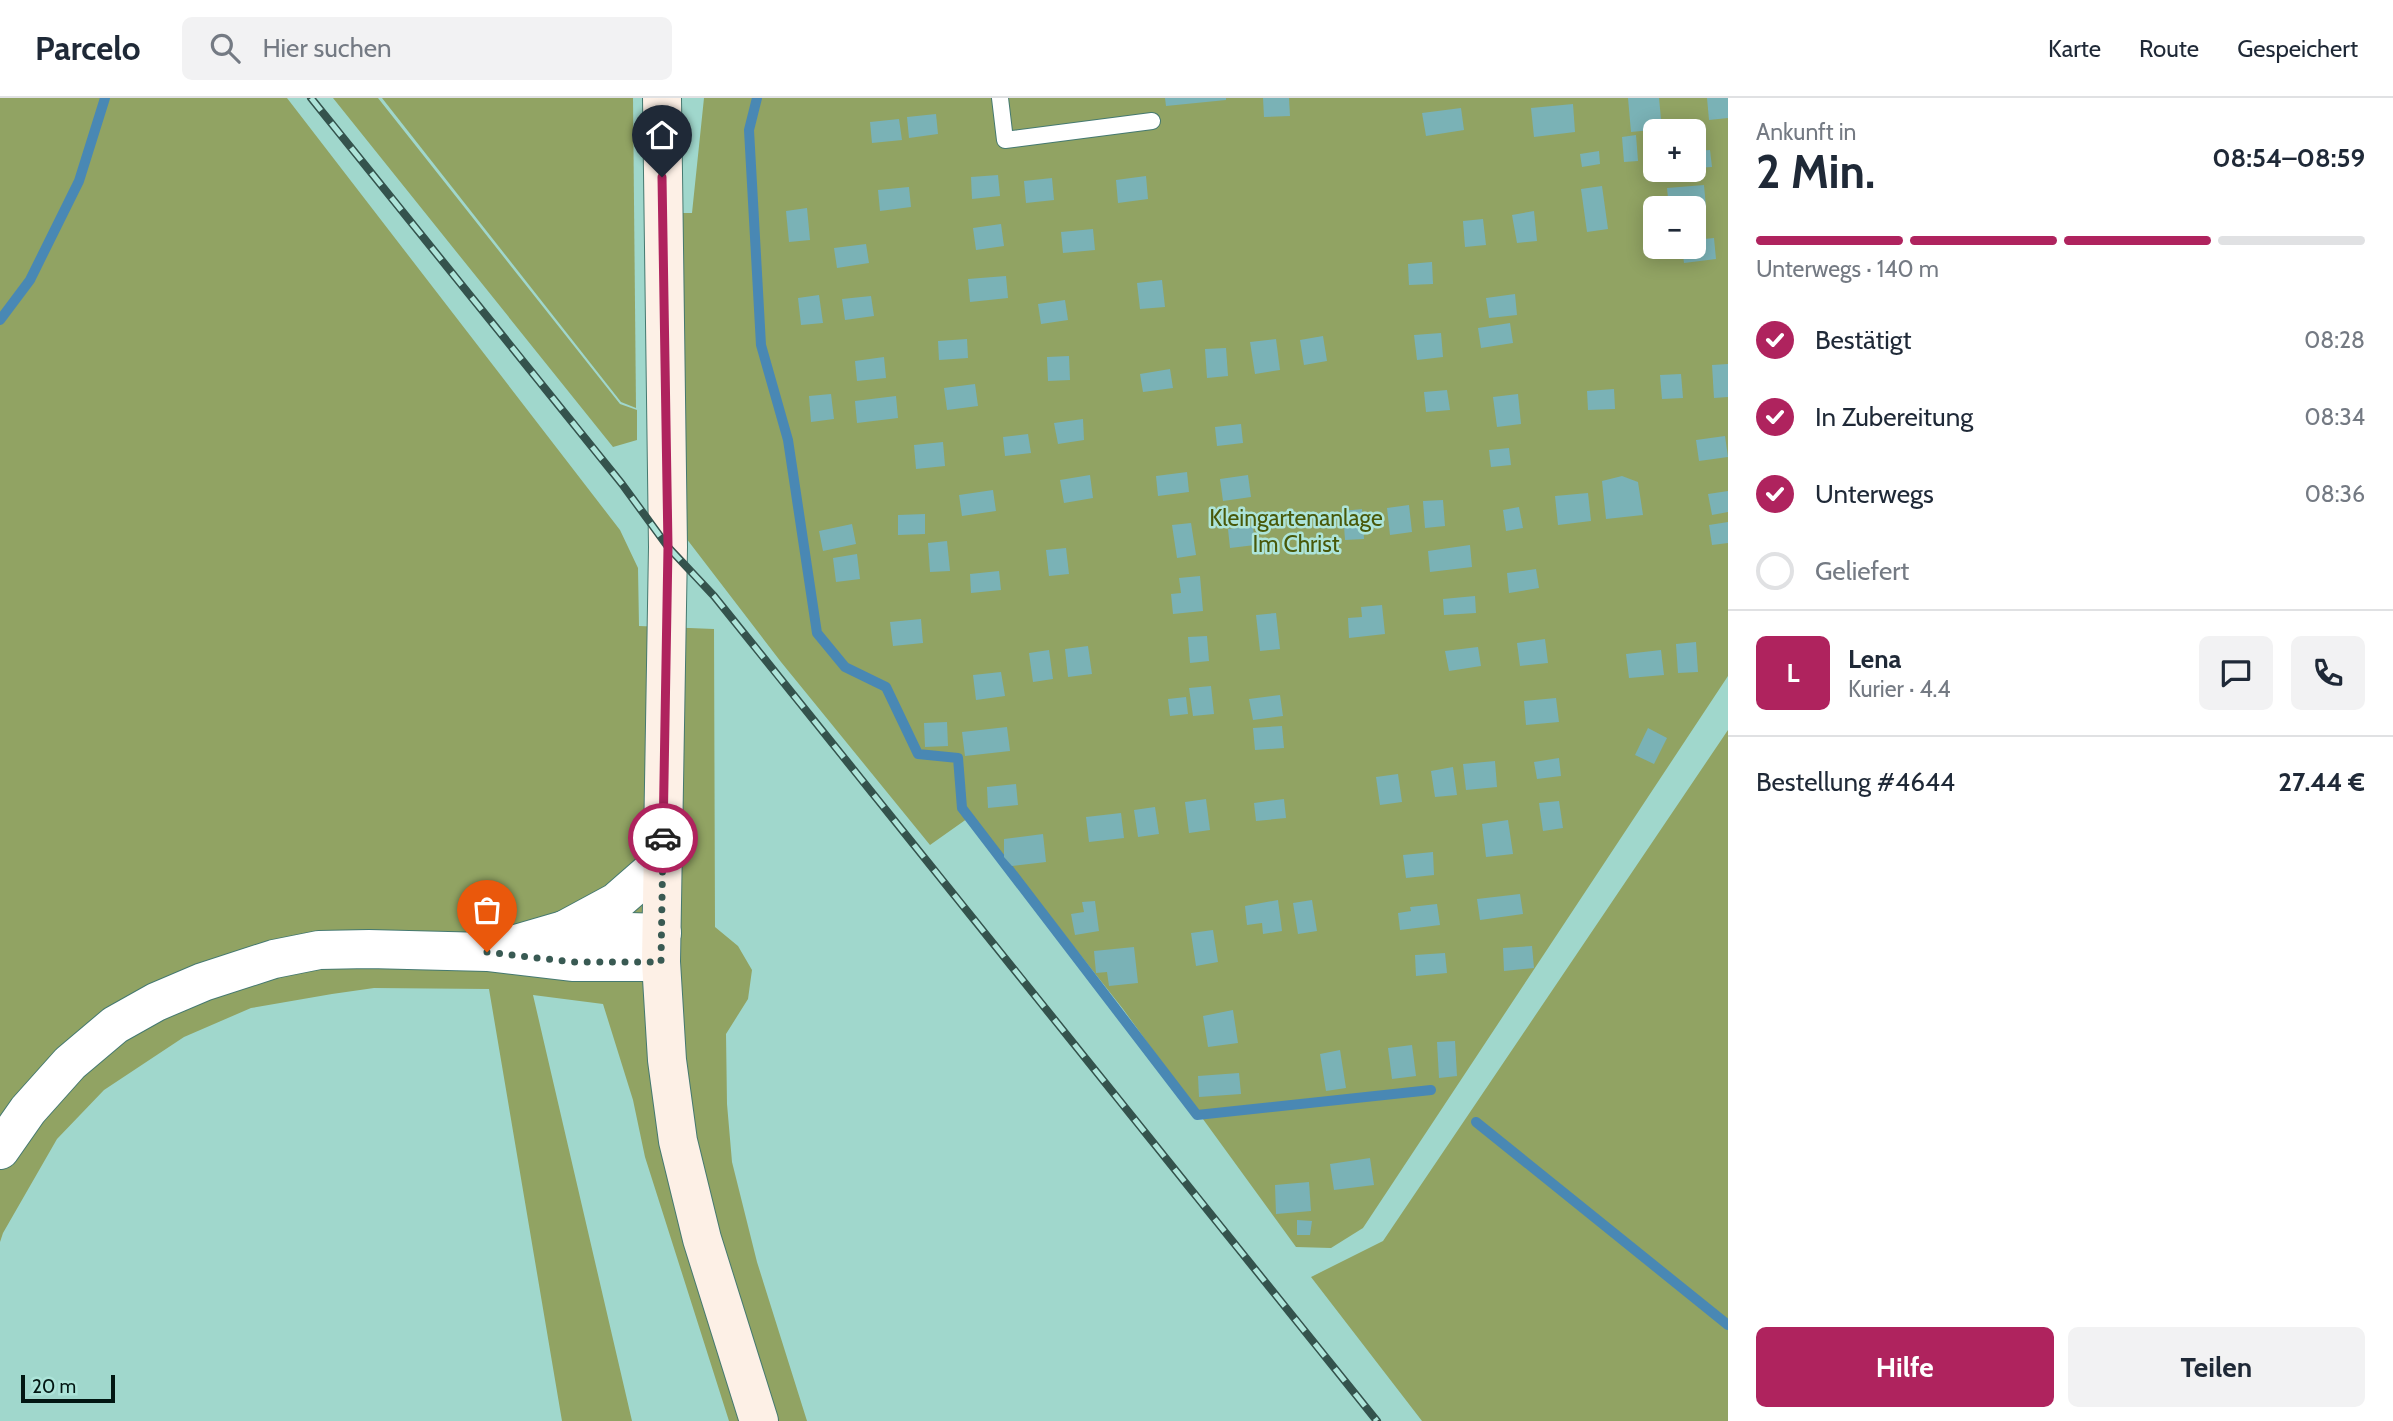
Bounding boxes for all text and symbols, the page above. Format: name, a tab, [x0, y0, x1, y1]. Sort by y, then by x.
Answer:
search box	[182, 17, 672, 80]
text: Parcelo	[35, 28, 140, 68]
icon: search	[206, 29, 244, 67]
text: Hier suchen	[262, 32, 392, 64]
text: Karte	[2048, 34, 2101, 63]
text: Route	[2139, 34, 2199, 63]
text: Gespeichert	[2237, 34, 2358, 63]
pin	[632, 105, 692, 177]
icon: home	[643, 116, 681, 154]
text: Ankunft in	[1756, 118, 1856, 146]
map controls	[1643, 119, 1706, 259]
button: +	[1643, 119, 1706, 182]
text: 08:54–08:59	[2212, 142, 2365, 174]
text: 2 Min.	[1756, 144, 1875, 200]
button: −	[1643, 196, 1706, 259]
text: Unterwegs · 140 m	[1756, 255, 1939, 283]
icon: check	[1756, 321, 1794, 359]
text: Bestätigt	[1815, 324, 1912, 356]
text: 08:28	[2304, 326, 2365, 354]
icon: check	[1756, 398, 1794, 436]
text: In Zubereitung	[1815, 401, 1973, 433]
text: 08:34	[2304, 403, 2365, 431]
icon: check	[1756, 475, 1794, 513]
text: Unterwegs	[1815, 478, 1934, 510]
text: 08:36	[2305, 480, 2365, 508]
park label: Kleingartenanlage Im Christ	[1209, 504, 1383, 558]
text: Geliefert	[1815, 555, 1909, 587]
button: chat	[2199, 636, 2273, 710]
button: phone	[2291, 636, 2365, 710]
text: Lena	[1848, 643, 1902, 675]
text: L	[1786, 657, 1800, 689]
text: Kurier · 4.4	[1848, 675, 1951, 703]
text: Bestellung #4644	[1756, 766, 1955, 798]
text: 27.44 €	[2278, 766, 2365, 798]
courier	[628, 803, 698, 873]
icon: car	[644, 819, 682, 857]
pin	[457, 880, 517, 952]
icon: bag	[468, 891, 506, 929]
button: Hilfe	[1756, 1327, 2054, 1407]
button: Teilen	[2068, 1327, 2365, 1407]
scale bar	[21, 1372, 116, 1404]
text: 20 m	[32, 1375, 76, 1398]

